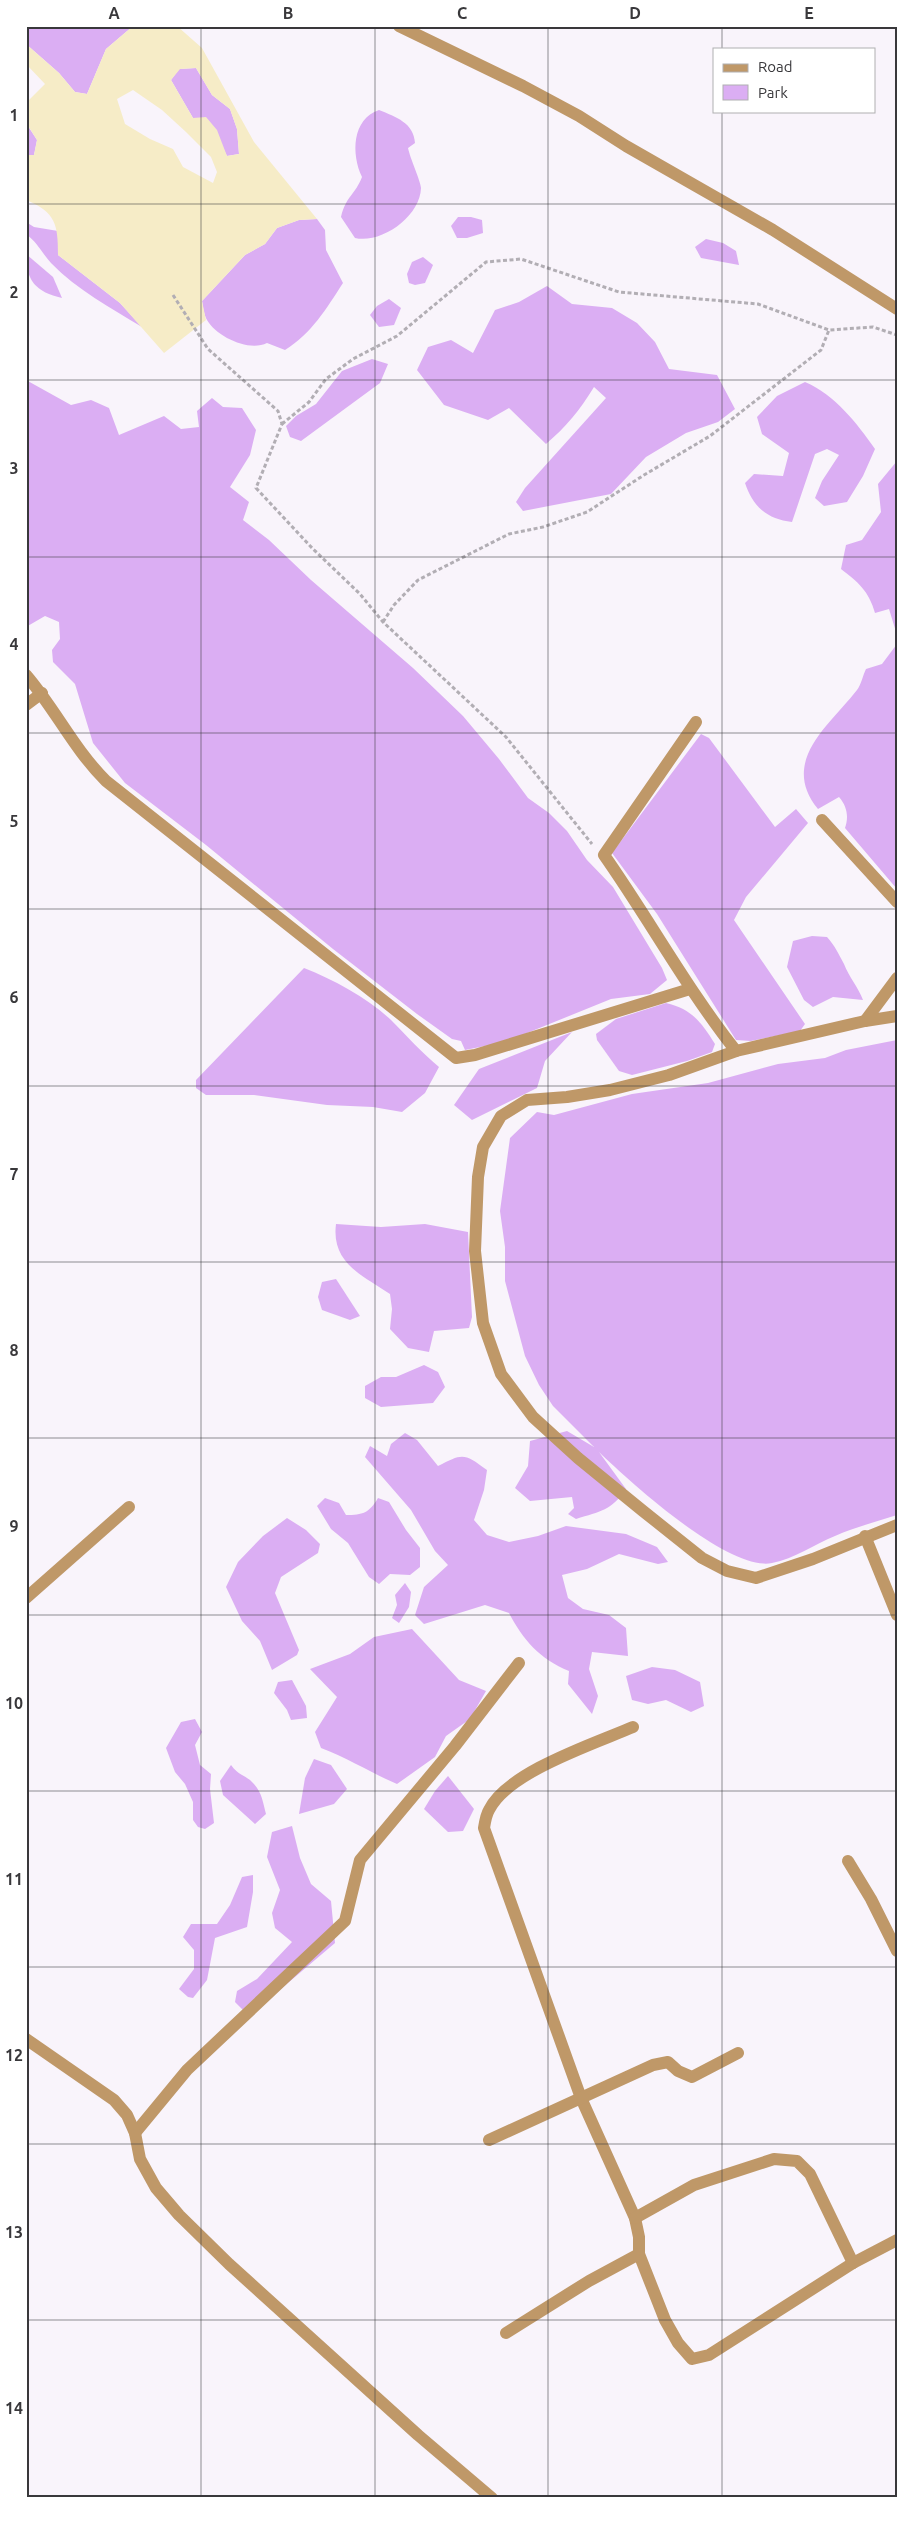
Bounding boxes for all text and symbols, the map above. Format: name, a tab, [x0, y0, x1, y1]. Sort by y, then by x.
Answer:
text: A	[108, 4, 120, 22]
text: B	[283, 4, 293, 22]
text: C	[457, 4, 467, 22]
text: D	[629, 4, 641, 22]
text: E	[804, 4, 814, 22]
legend	[713, 48, 876, 112]
text: Road	[758, 58, 793, 75]
text: Park	[758, 84, 788, 101]
text: 1	[9, 106, 19, 124]
text: 2	[9, 283, 19, 301]
text: 3	[9, 459, 19, 477]
text: 4	[9, 635, 19, 653]
text: 5	[9, 812, 19, 830]
text: 6	[9, 988, 19, 1006]
text: 7	[9, 1165, 19, 1183]
text: 8	[9, 1341, 19, 1359]
text: 9	[9, 1517, 19, 1535]
text: 10	[5, 1694, 23, 1712]
text: 11	[5, 1870, 23, 1888]
text: 12	[5, 2046, 23, 2064]
text: 13	[5, 2223, 23, 2241]
text: 14	[5, 2399, 23, 2417]

